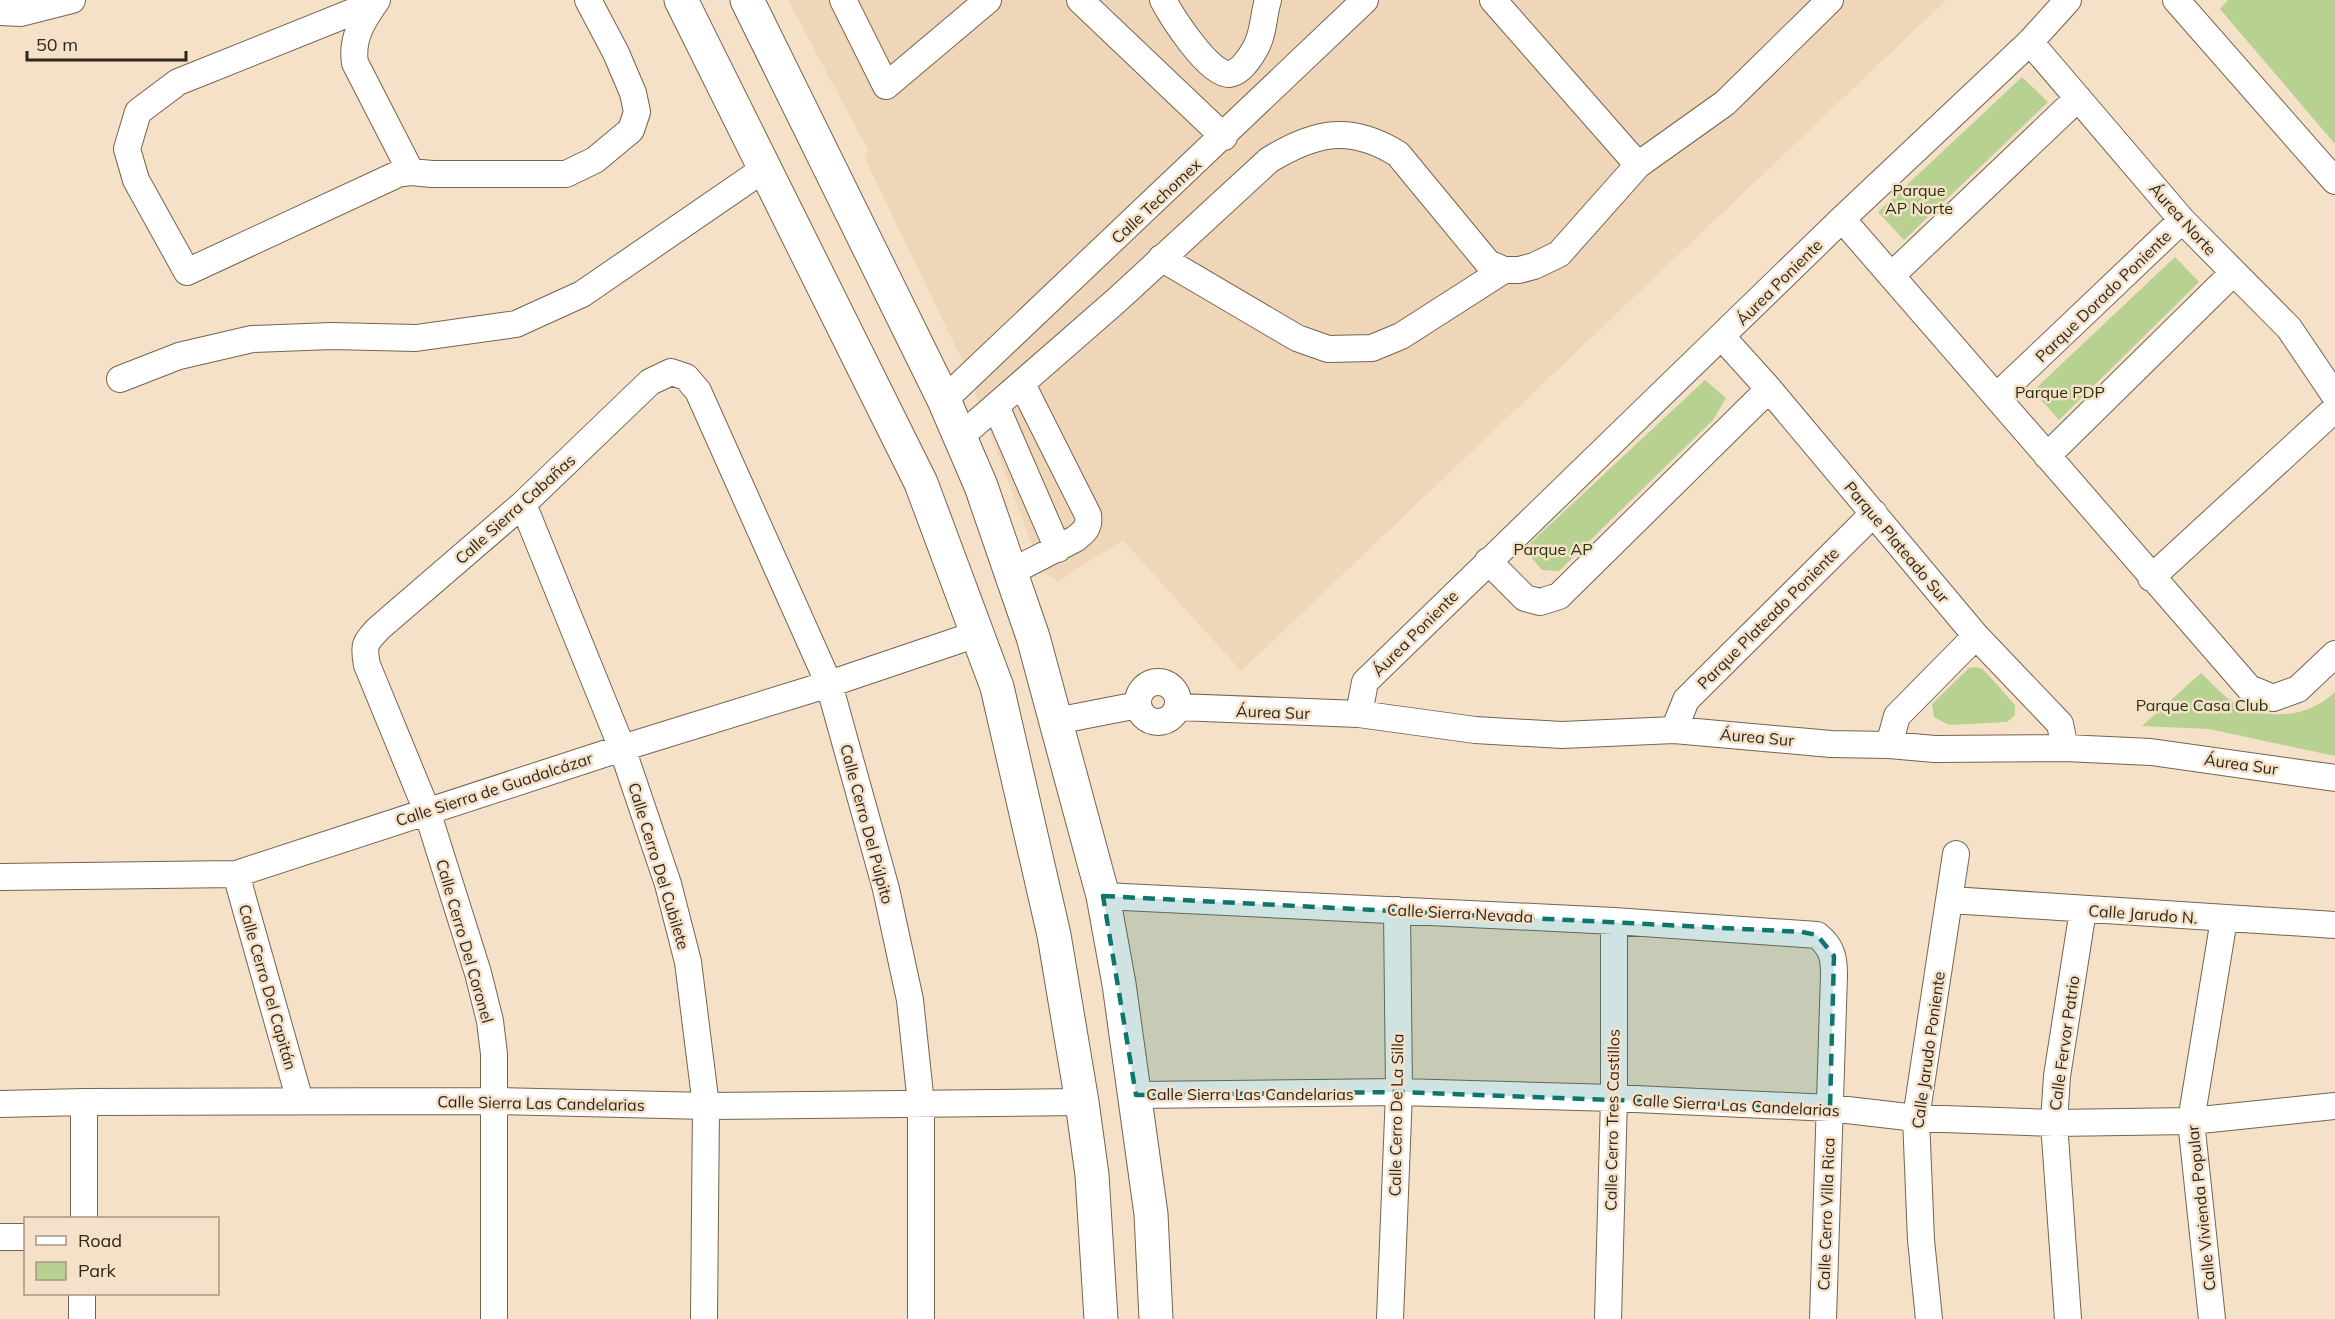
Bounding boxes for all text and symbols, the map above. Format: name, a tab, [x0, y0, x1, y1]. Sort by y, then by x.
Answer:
scale bar	[27, 24, 186, 62]
text: 50 m	[36, 33, 78, 56]
street label: Calle Techomex	[1107, 154, 1205, 248]
street label: Áurea Norte	[2145, 179, 2221, 259]
park label: Parque AP Norte	[1885, 180, 1953, 218]
street label: Parque Dorado Poniente	[2031, 226, 2175, 366]
street label: Áurea Poniente	[1732, 235, 1826, 329]
park label: Parque PDP	[2015, 382, 2105, 402]
street label: Calle Sierra Cabañas	[451, 450, 579, 568]
street label: Parque Plateado Sur	[1840, 477, 1954, 607]
park label: Parque AP	[1513, 539, 1593, 559]
street label: Parque Plateado Poniente	[1693, 543, 1843, 693]
street label: Áurea Poniente	[1368, 586, 1462, 680]
park label: Parque Casa Club	[2136, 695, 2268, 715]
street label: Áurea Sur	[1236, 701, 1311, 723]
street label: Áurea Sur	[1719, 724, 1795, 750]
street label: Calle Cerro Del Púlpito	[836, 742, 898, 906]
street label: Calle Sierra de Guadalcázar	[393, 748, 595, 830]
street label: Áurea Sur	[2203, 749, 2279, 779]
street label: Calle Cerro Del Cubilete	[624, 780, 694, 952]
street label: Calle Cerro Del Coronel	[432, 857, 498, 1025]
street label: Calle Sierra Nevada	[1386, 899, 1534, 927]
street label: Calle Jarudo N.	[2088, 900, 2198, 928]
street label: Calle Cerro Del Capitán	[235, 902, 301, 1072]
street label: Calle Jarudo Poniente	[1907, 970, 1949, 1130]
street label: Calle Fervor Patrio	[2045, 974, 2083, 1112]
street label: Calle Cerro Tres Castillos	[1600, 1029, 1624, 1211]
street label: Calle Cerro De La Silla	[1385, 1033, 1407, 1197]
street label: Calle Sierra Las Candelarias	[1146, 1084, 1354, 1104]
street label: Calle Sierra Las Candelarias	[1632, 1090, 1840, 1120]
street label: Calle Sierra Las Candelarias	[437, 1091, 645, 1115]
street label: Calle Vivienda Popular	[2182, 1124, 2220, 1292]
street label: Calle Cerro Villa Rica	[1813, 1137, 1839, 1291]
legend	[24, 1217, 219, 1295]
text: Road	[78, 1229, 122, 1252]
text: Park	[78, 1259, 117, 1282]

